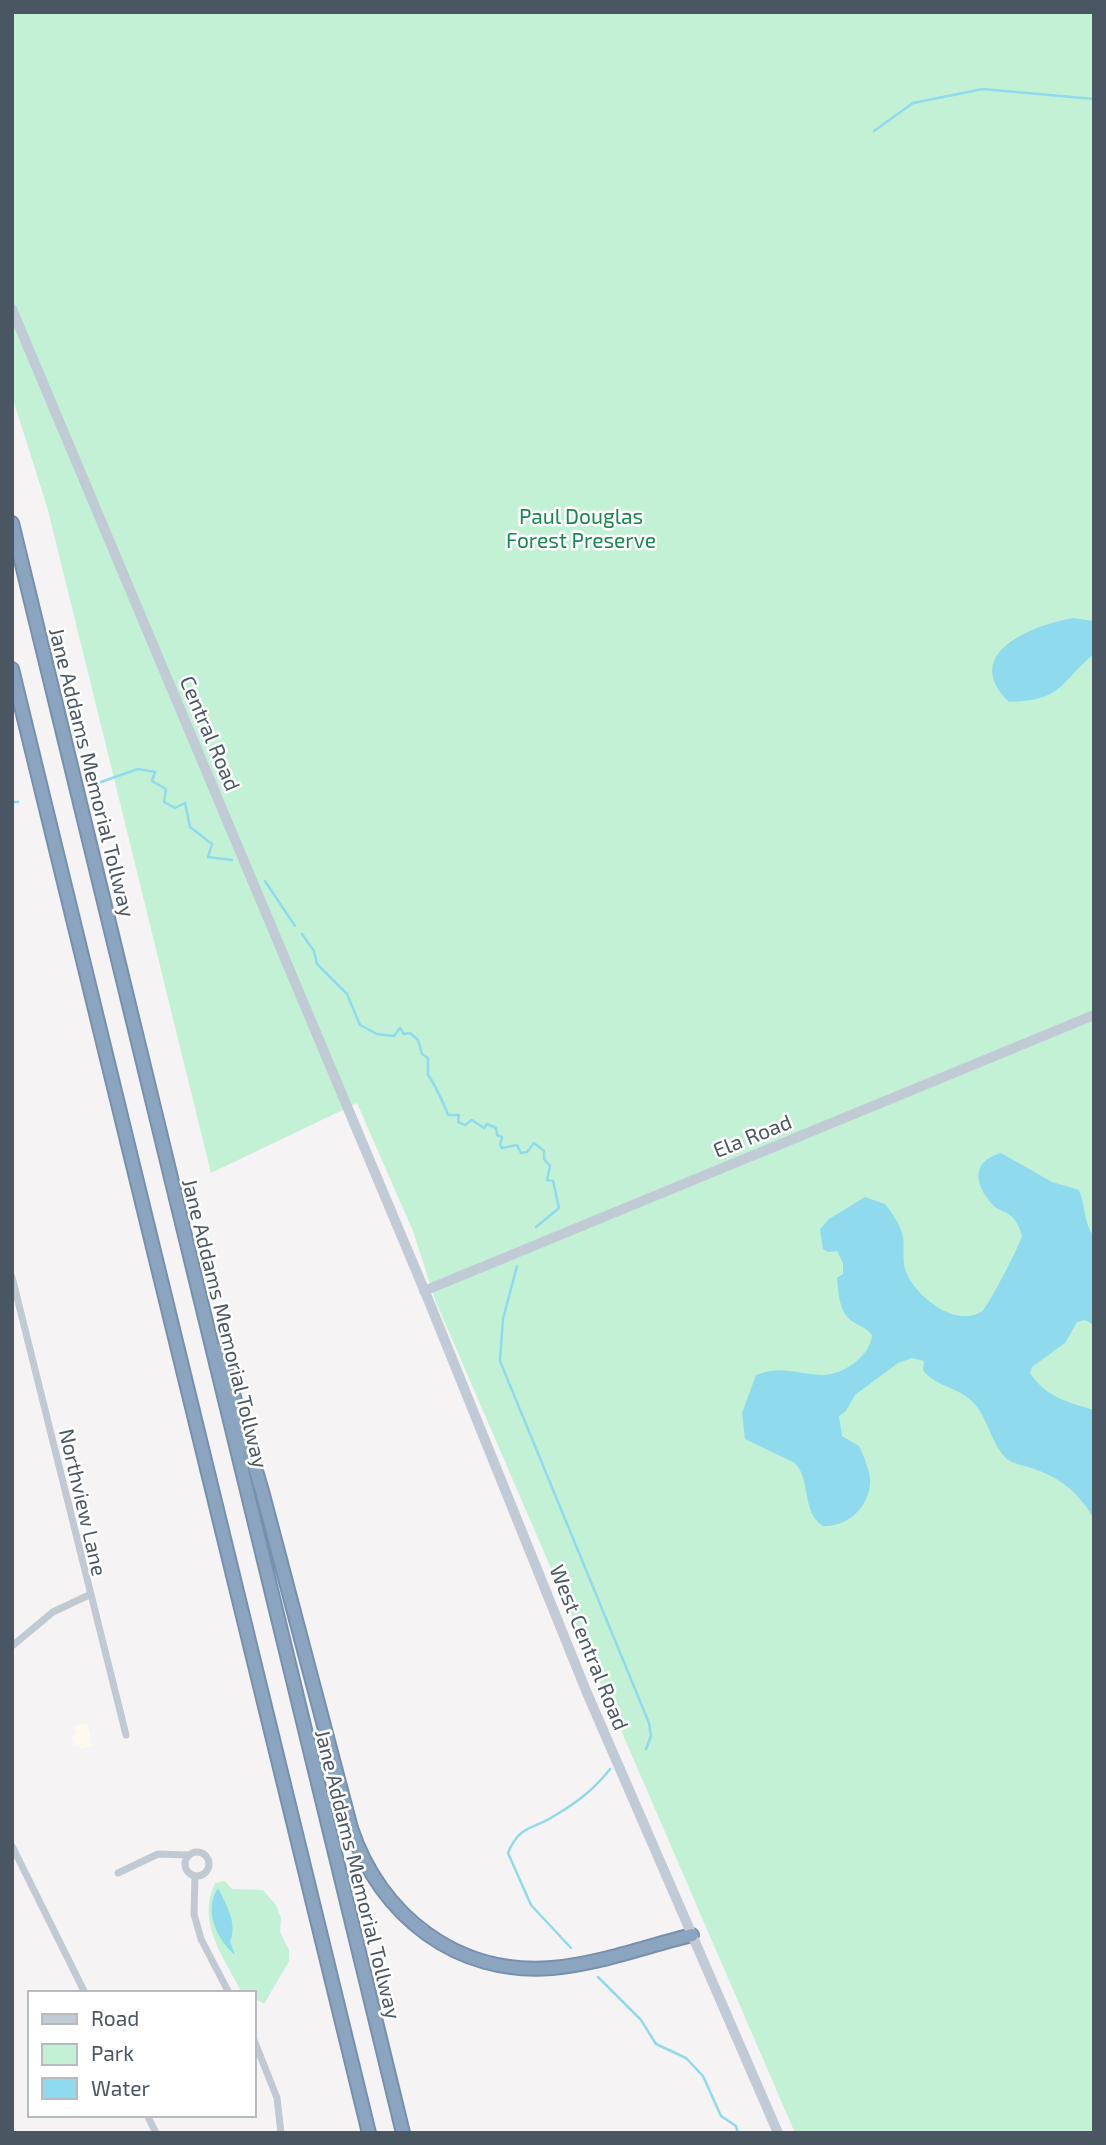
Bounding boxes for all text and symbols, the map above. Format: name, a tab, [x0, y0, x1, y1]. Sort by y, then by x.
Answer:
park label: Paul Douglas Forest Preserve	[506, 503, 656, 552]
street label: Jane Addams Memorial Tollway	[45, 625, 141, 919]
street label: Central Road	[176, 672, 246, 794]
street label: Ela Road	[709, 1108, 795, 1162]
street label: Jane Addams Memorial Tollway	[178, 1176, 274, 1470]
street label: Northview Lane	[55, 1426, 113, 1578]
street label: West Central Road	[545, 1561, 635, 1733]
street label: Jane Addams Memorial Tollway	[311, 1727, 407, 2021]
legend	[28, 1991, 256, 2117]
text: Road	[91, 2005, 139, 2030]
text: Park	[91, 2040, 134, 2065]
text: Water	[91, 2075, 150, 2100]

